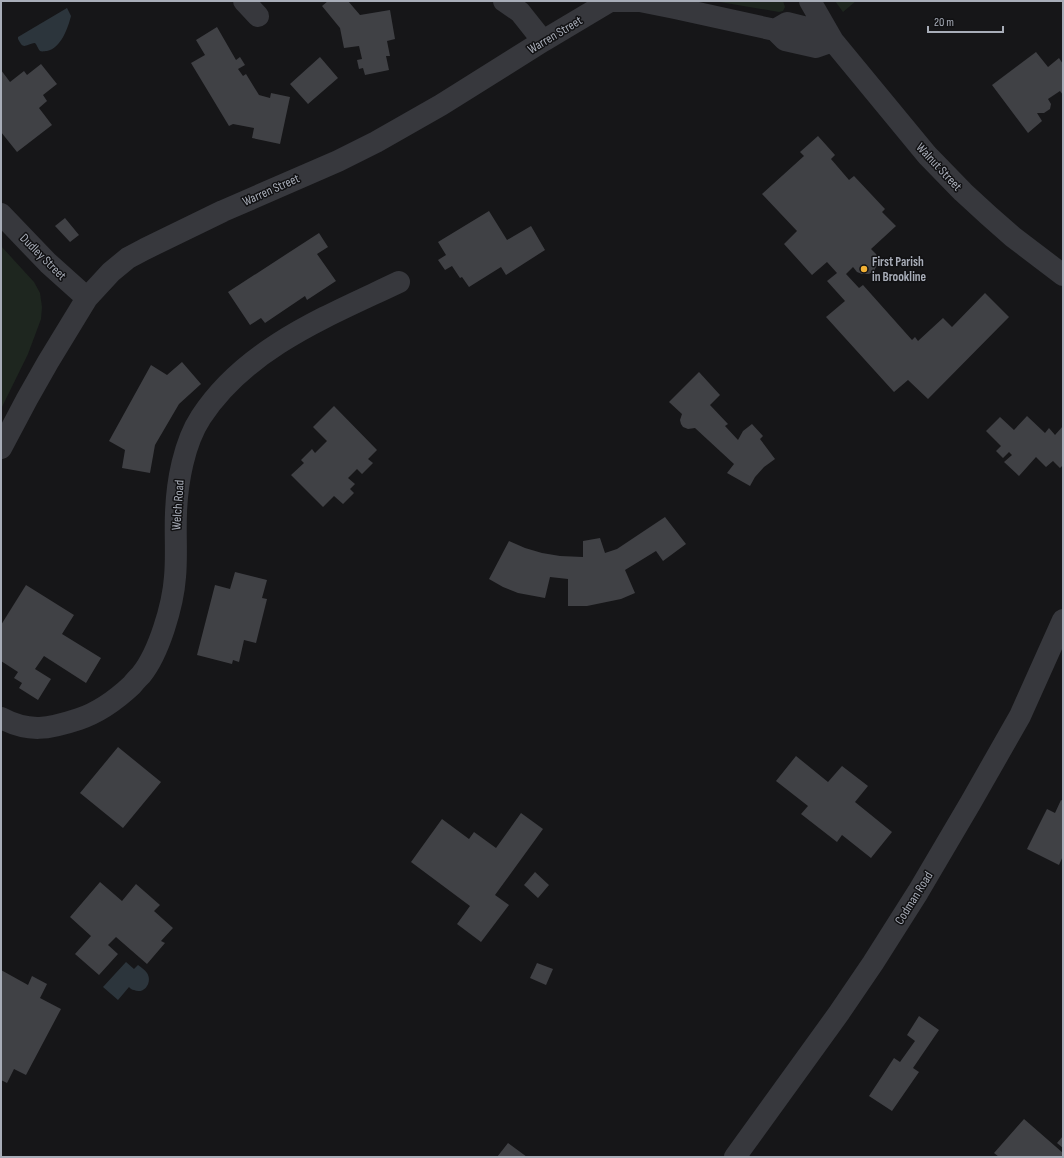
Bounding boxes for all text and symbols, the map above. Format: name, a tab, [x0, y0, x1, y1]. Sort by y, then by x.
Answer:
scale bar	[928, 8, 1003, 34]
street label: Warren Street	[525, 13, 585, 57]
text: 20 m	[934, 15, 954, 30]
street label: Walnut Street	[913, 140, 965, 194]
street label: Warren Street	[240, 170, 302, 210]
street label: Dudley Street	[16, 230, 70, 284]
place label: First Parish in Brookline	[872, 254, 927, 285]
marker: First Parish in Brookline	[859, 264, 869, 274]
street label: Welch Road	[168, 479, 188, 531]
street label: Codman Road	[891, 868, 937, 928]

